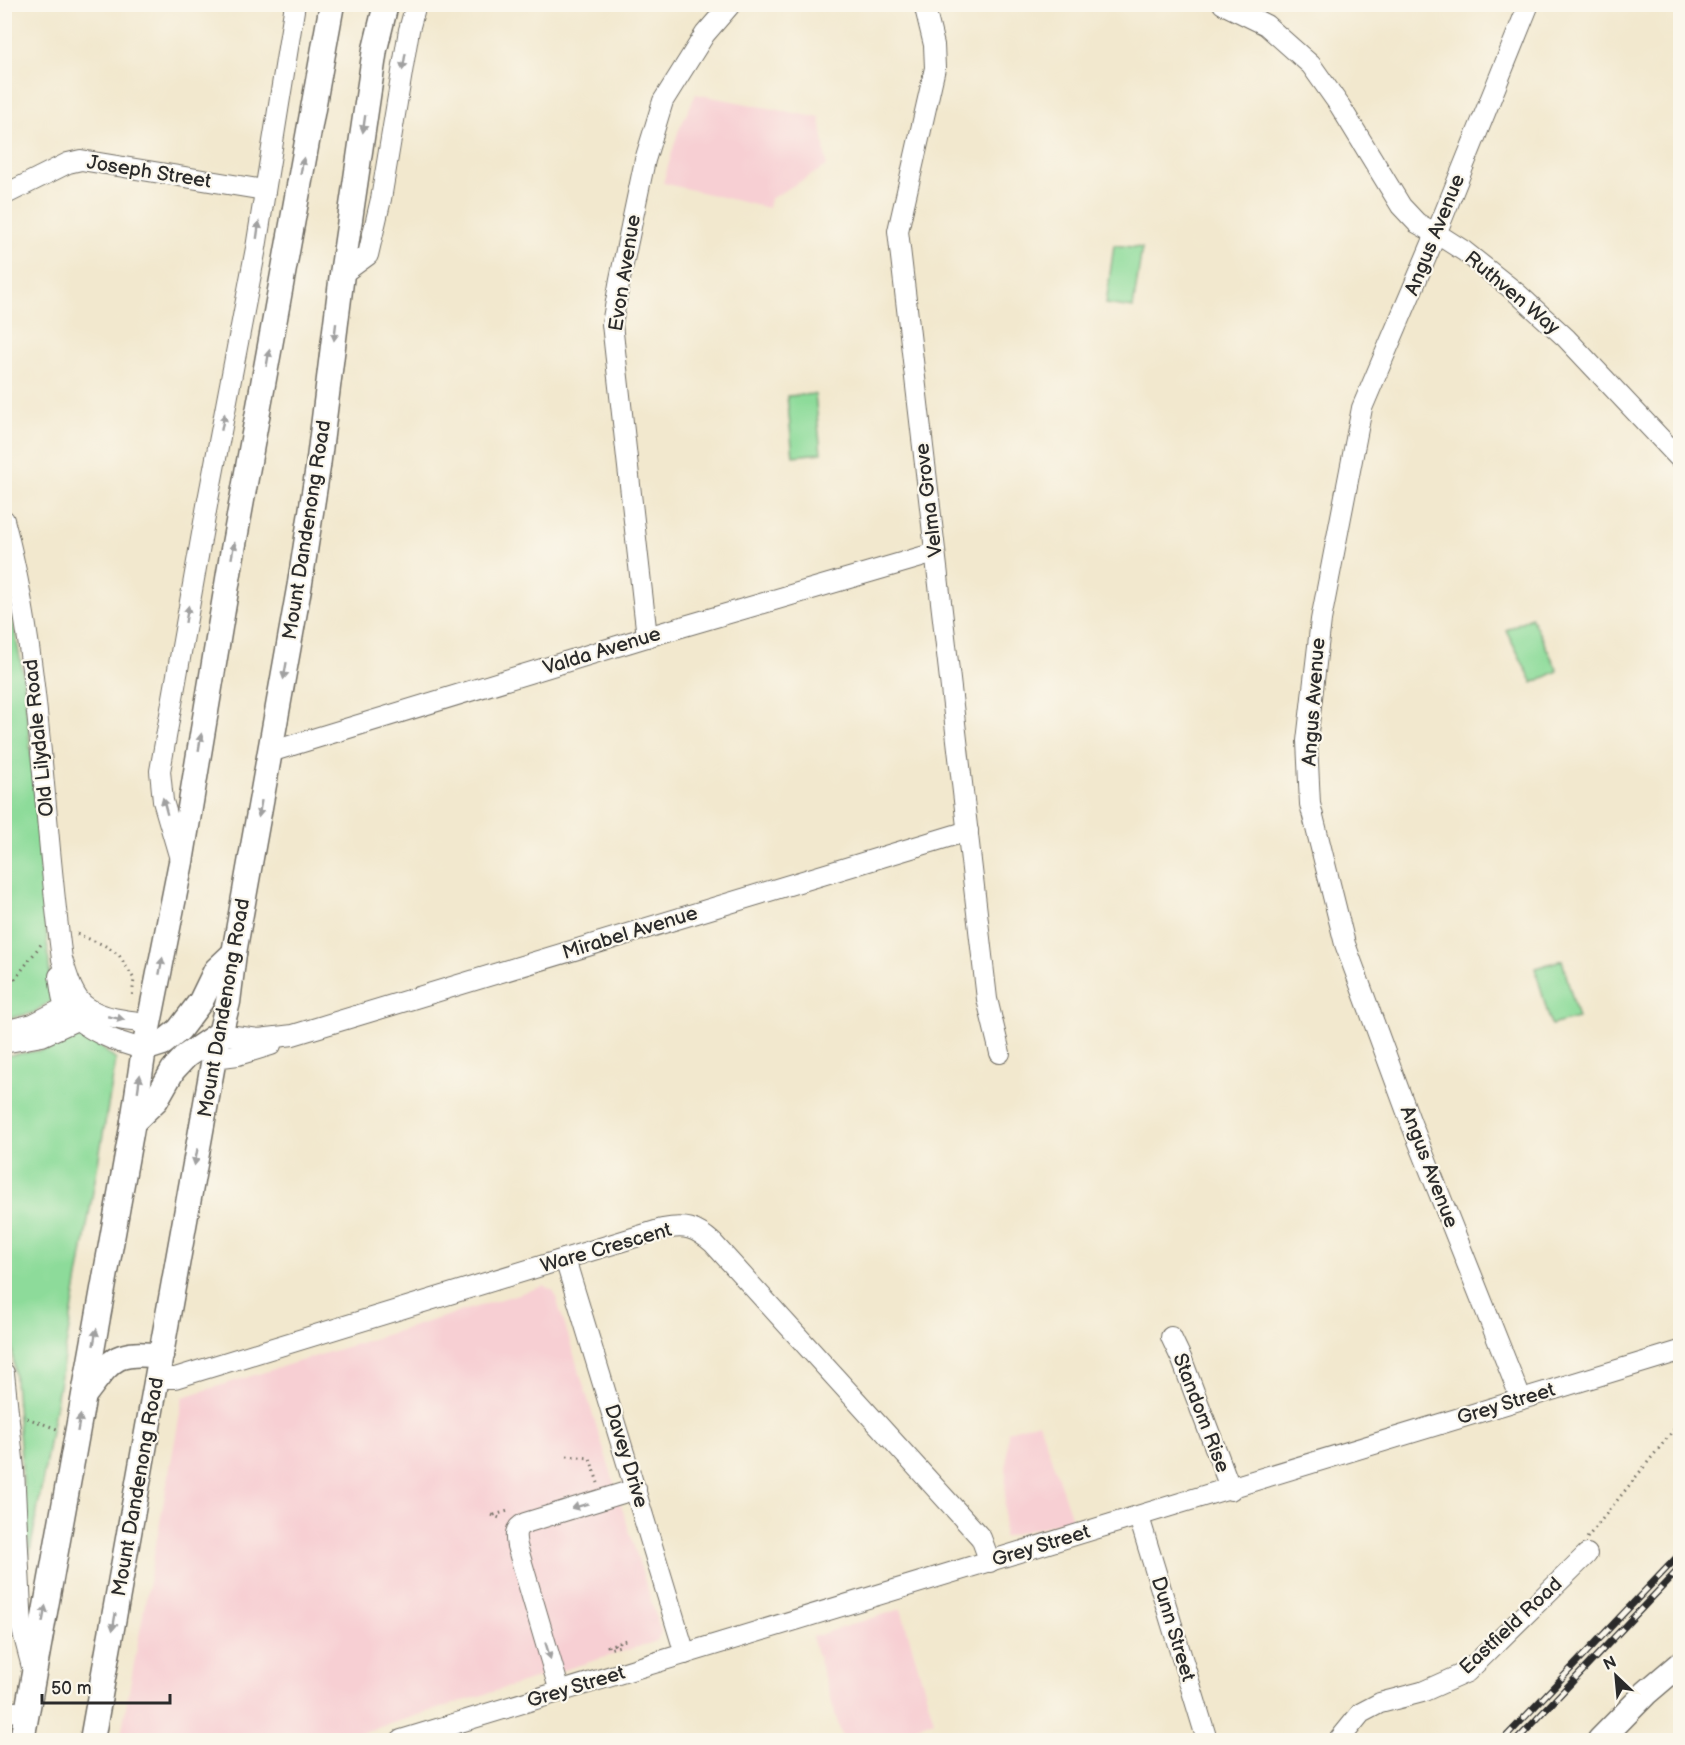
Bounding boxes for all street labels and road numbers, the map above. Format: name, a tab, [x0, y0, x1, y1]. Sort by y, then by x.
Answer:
street label: Joseph Street	[85, 150, 213, 194]
street label: Angus Avenue	[1400, 171, 1470, 299]
street label: Evon Avenue	[604, 213, 646, 333]
street label: Ruthven Way	[1459, 246, 1565, 340]
street label: Mount Dandenong Road	[278, 419, 336, 641]
street label: Velma Grove	[910, 441, 948, 558]
street label: Valda Avenue	[540, 622, 664, 680]
street label: Angus Avenue	[1298, 637, 1330, 767]
street label: Old Lilydale Road	[19, 658, 59, 818]
street label: Mount Dandenong Road	[193, 897, 255, 1119]
street label: Mirabel Avenue	[559, 901, 701, 965]
street label: Angus Avenue	[1395, 1103, 1463, 1231]
street label: Ware Crescent	[538, 1218, 674, 1278]
street label: Standom Rise	[1167, 1350, 1235, 1476]
street label: Mount Dandenong Road	[107, 1376, 169, 1598]
street label: Grey Street	[1454, 1378, 1558, 1430]
street label: Davey Drive	[599, 1401, 653, 1511]
street label: Grey Street	[989, 1520, 1093, 1572]
street label: Eastfield Road	[1455, 1572, 1567, 1680]
street label: Dunn Street	[1146, 1574, 1200, 1684]
street label: Grey Street	[524, 1661, 628, 1713]

